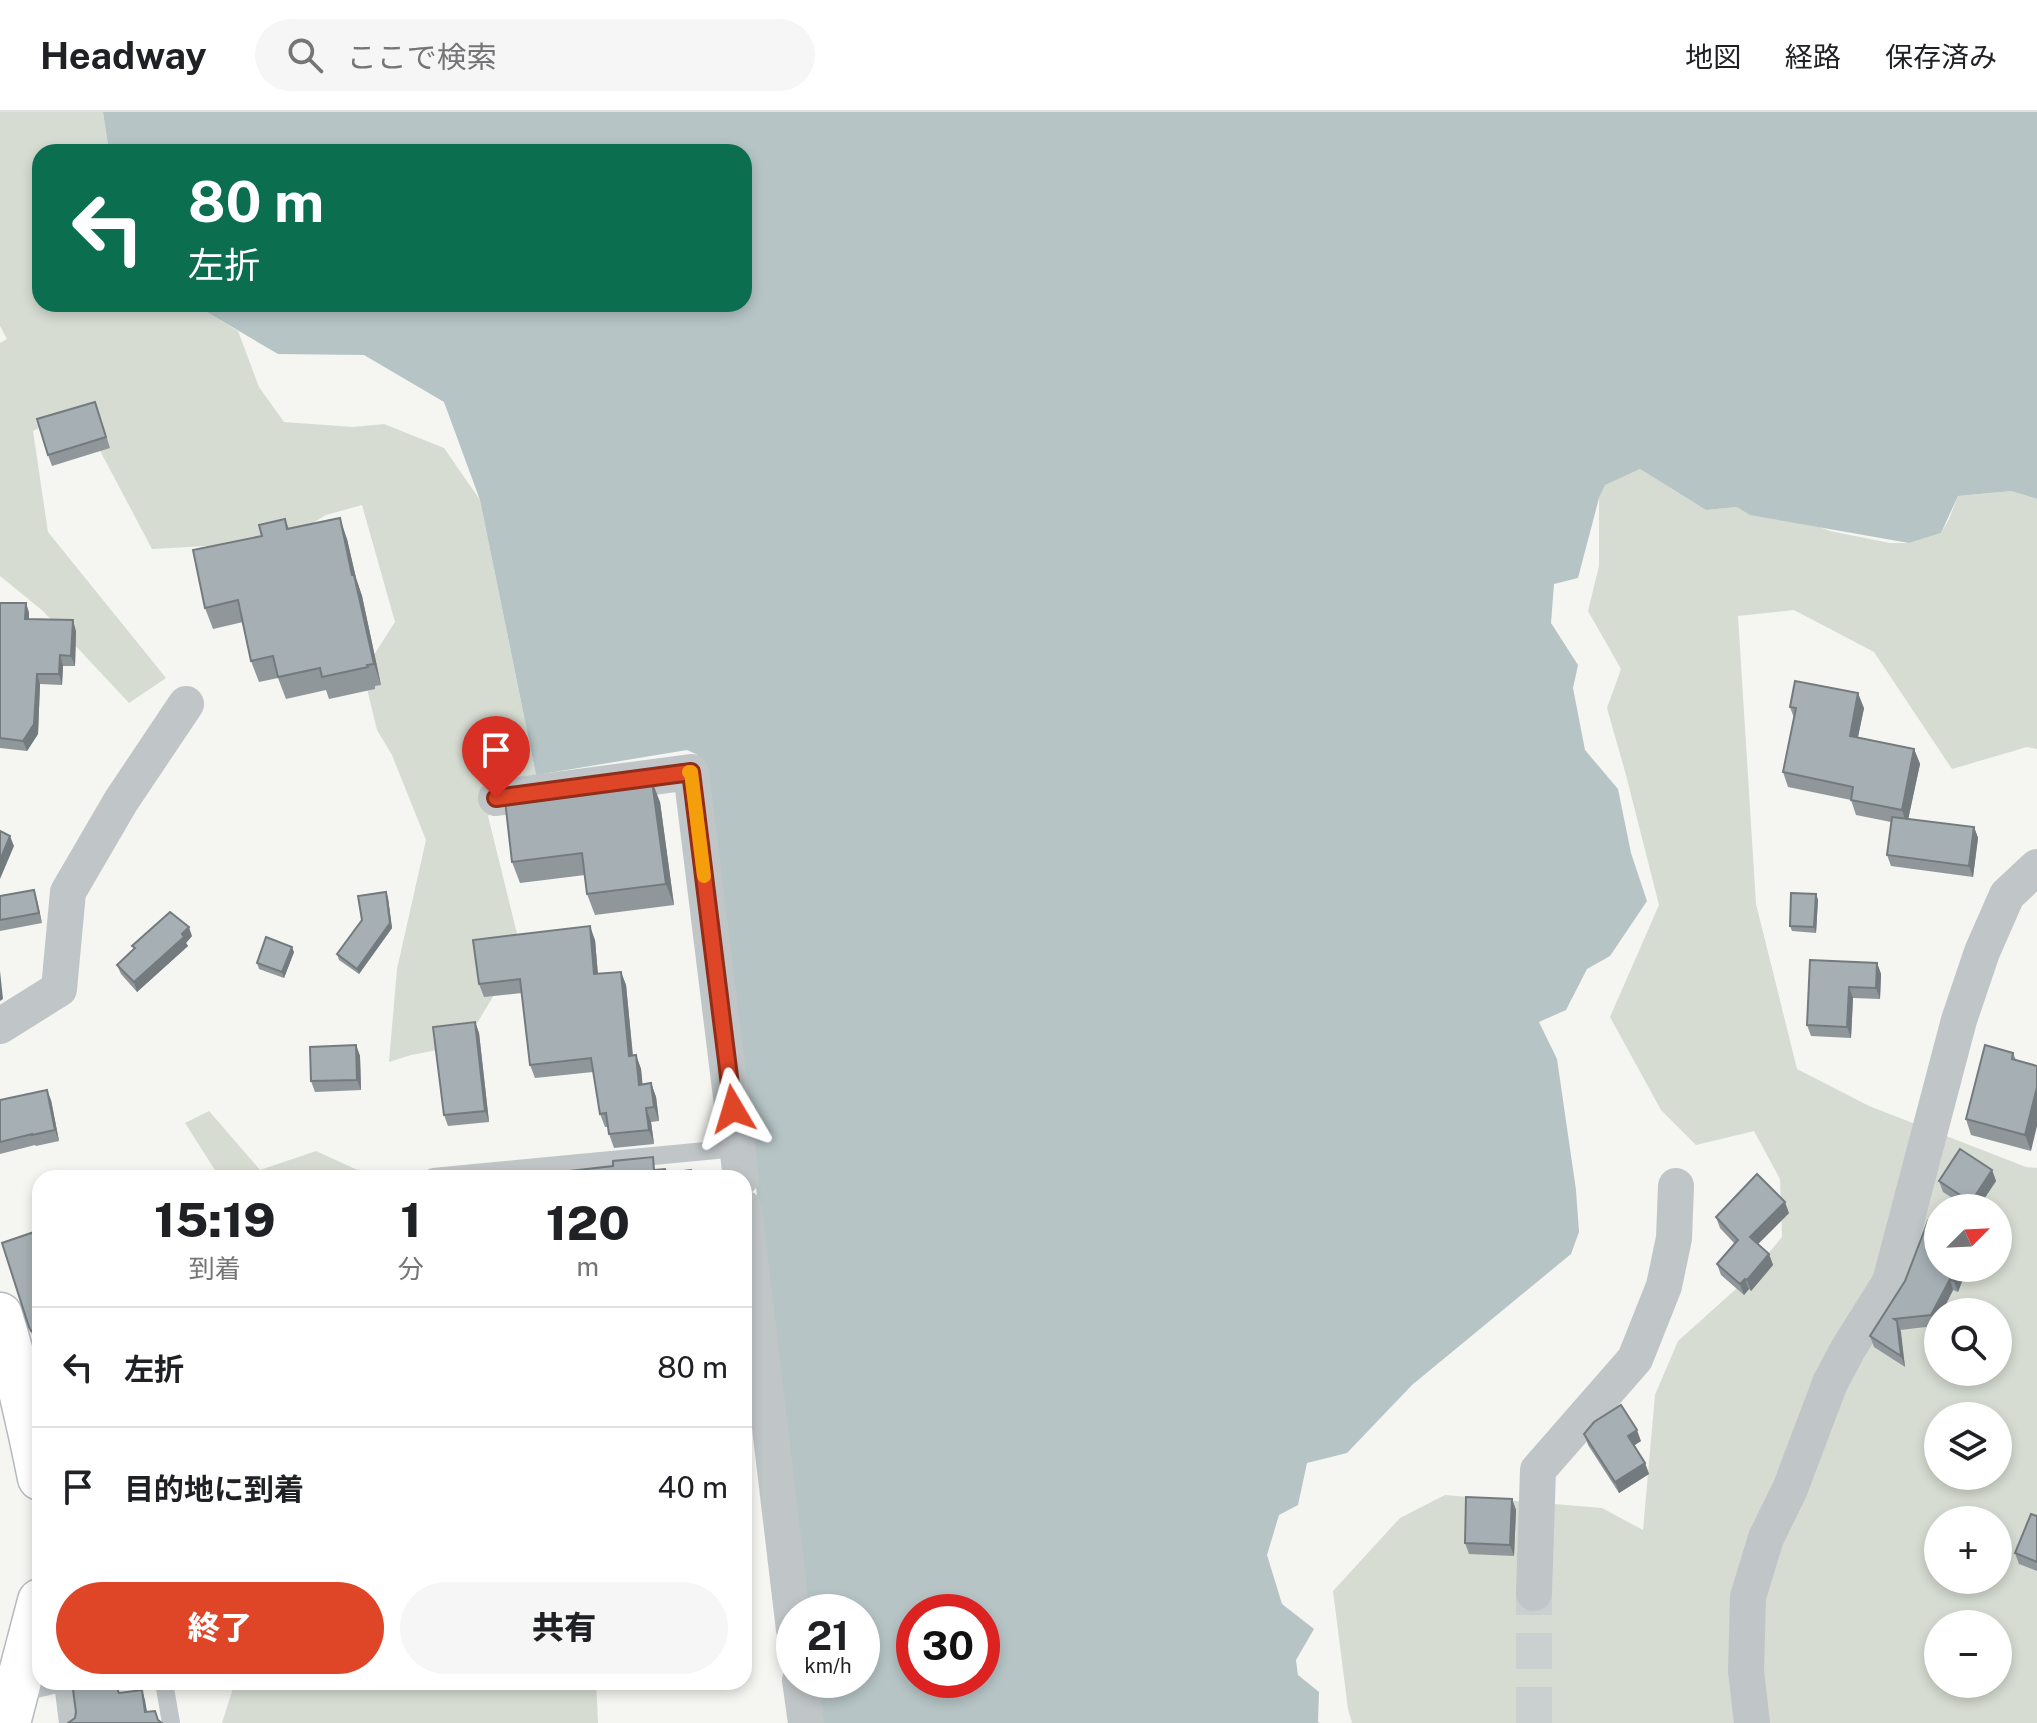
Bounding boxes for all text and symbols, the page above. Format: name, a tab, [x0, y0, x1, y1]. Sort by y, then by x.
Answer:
search box	[255, 19, 815, 91]
text: Headway	[40, 33, 207, 78]
icon: search	[283, 33, 327, 77]
text: ここで検索	[347, 39, 497, 75]
text: 地図	[1685, 40, 1741, 73]
text: 経路	[1785, 40, 1841, 73]
text: 保存済み	[1885, 40, 1997, 73]
text: 80 m	[188, 169, 324, 235]
icon: left	[56, 176, 160, 280]
text: 左折	[188, 244, 260, 286]
pin	[462, 716, 530, 798]
icon: arrive	[474, 728, 518, 772]
position arrow	[691, 1067, 775, 1151]
text: 15:19	[154, 1191, 276, 1248]
text: 1	[400, 1191, 421, 1248]
text: 120	[546, 1194, 630, 1251]
north arrow	[1924, 1194, 2012, 1282]
map controls	[1924, 1194, 2012, 1698]
text: m	[577, 1251, 599, 1282]
text: 到着	[189, 1253, 241, 1284]
text: 分	[398, 1253, 424, 1284]
button: search	[1924, 1298, 2012, 1386]
icon: left	[56, 1345, 100, 1389]
text: 80 m	[657, 1349, 728, 1385]
text: 左折	[124, 1351, 184, 1387]
button: layers	[1924, 1402, 2012, 1490]
icon: arrive	[56, 1465, 100, 1509]
text: 40 m	[658, 1469, 728, 1505]
text: 目的地に到着	[124, 1471, 304, 1507]
button: +	[1924, 1506, 2012, 1594]
button: 終了	[56, 1582, 384, 1674]
button: 共有	[400, 1582, 728, 1674]
speed limit sign: 30	[896, 1594, 1000, 1698]
button: −	[1924, 1610, 2012, 1698]
text: 21	[807, 1612, 849, 1659]
text: km/h	[804, 1654, 852, 1678]

